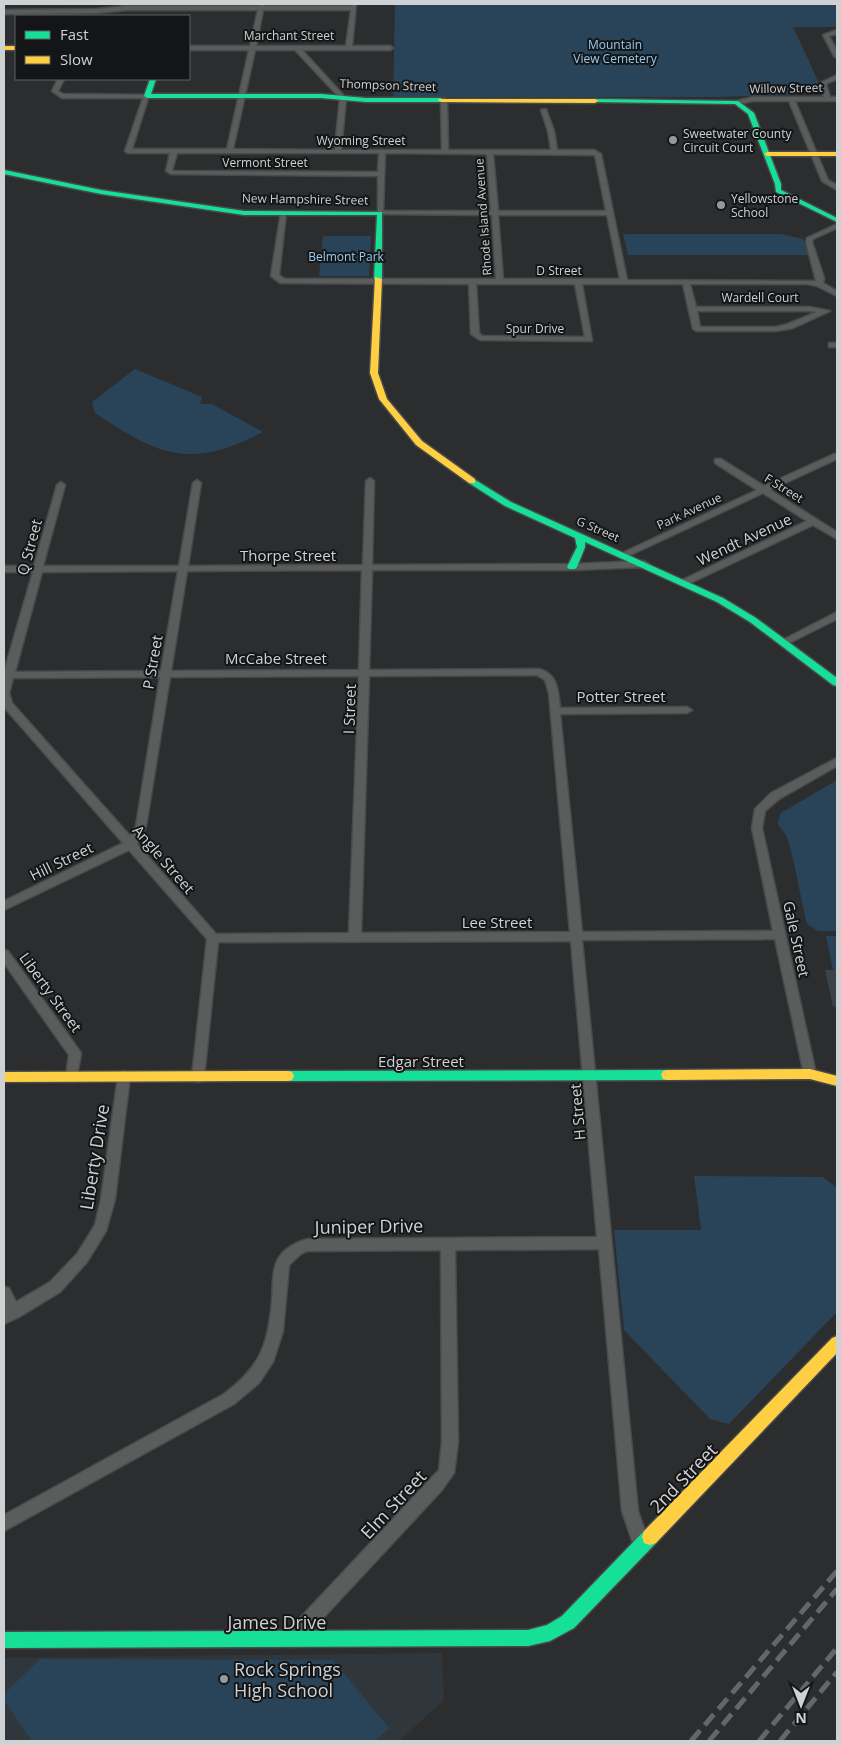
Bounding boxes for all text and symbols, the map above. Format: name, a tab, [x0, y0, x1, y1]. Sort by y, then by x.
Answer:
legend	[15, 15, 190, 80]
text: Fast	[60, 24, 89, 44]
street label: Marchant Street	[244, 27, 334, 44]
park label: Mountain View Cemetery	[573, 36, 658, 67]
text: Slow	[60, 49, 93, 69]
street label: Thompson Street	[339, 75, 437, 95]
street label: Willow Street	[749, 79, 823, 97]
place label: Sweetwater County Circuit Court	[683, 125, 792, 156]
street label: Wyoming Street	[317, 132, 405, 149]
marker: Sweetwater County Circuit Court	[667, 134, 679, 146]
street label: Vermont Street	[222, 154, 308, 171]
street label: Rhode Island Avenue	[470, 158, 496, 276]
street label: New Hampshire Street	[242, 189, 368, 209]
place label: Yellowstone School	[731, 190, 799, 221]
marker: Yellowstone School	[715, 199, 727, 211]
park label: Belmont Park	[308, 248, 385, 265]
street label: D Street	[536, 262, 582, 279]
street label: Wardell Court	[721, 289, 799, 306]
street label: Spur Drive	[506, 320, 565, 337]
street label: F Street	[761, 469, 807, 507]
street label: Park Avenue	[654, 488, 725, 533]
street label: Wendt Avenue	[693, 508, 795, 570]
street label: G Street	[574, 512, 622, 546]
street label: Q Street	[12, 517, 46, 577]
street label: Thorpe Street	[240, 545, 336, 565]
street label: P Street	[137, 633, 167, 691]
street label: McCabe Street	[225, 648, 327, 668]
street label: I Street	[338, 684, 360, 734]
street label: Potter Street	[576, 686, 666, 706]
street label: Angle Street	[129, 820, 199, 898]
street label: Hill Street	[26, 837, 96, 885]
street label: Gale Street	[779, 899, 815, 979]
street label: Lee Street	[462, 912, 532, 932]
street label: Liberty Street	[15, 948, 87, 1036]
street label: Edgar Street	[378, 1051, 464, 1071]
street label: H Street	[565, 1083, 589, 1141]
street label: Liberty Drive	[74, 1102, 114, 1212]
street label: Juniper Drive	[312, 1213, 424, 1239]
street label: 2nd Street	[644, 1438, 722, 1518]
street label: Elm Street	[355, 1464, 431, 1544]
street label: James Drive	[226, 1610, 326, 1634]
place label: Rock Springs High School	[234, 1657, 341, 1702]
marker: Rock Springs High School	[218, 1673, 230, 1685]
north arrow	[776, 1680, 826, 1730]
text: N	[795, 1709, 807, 1728]

